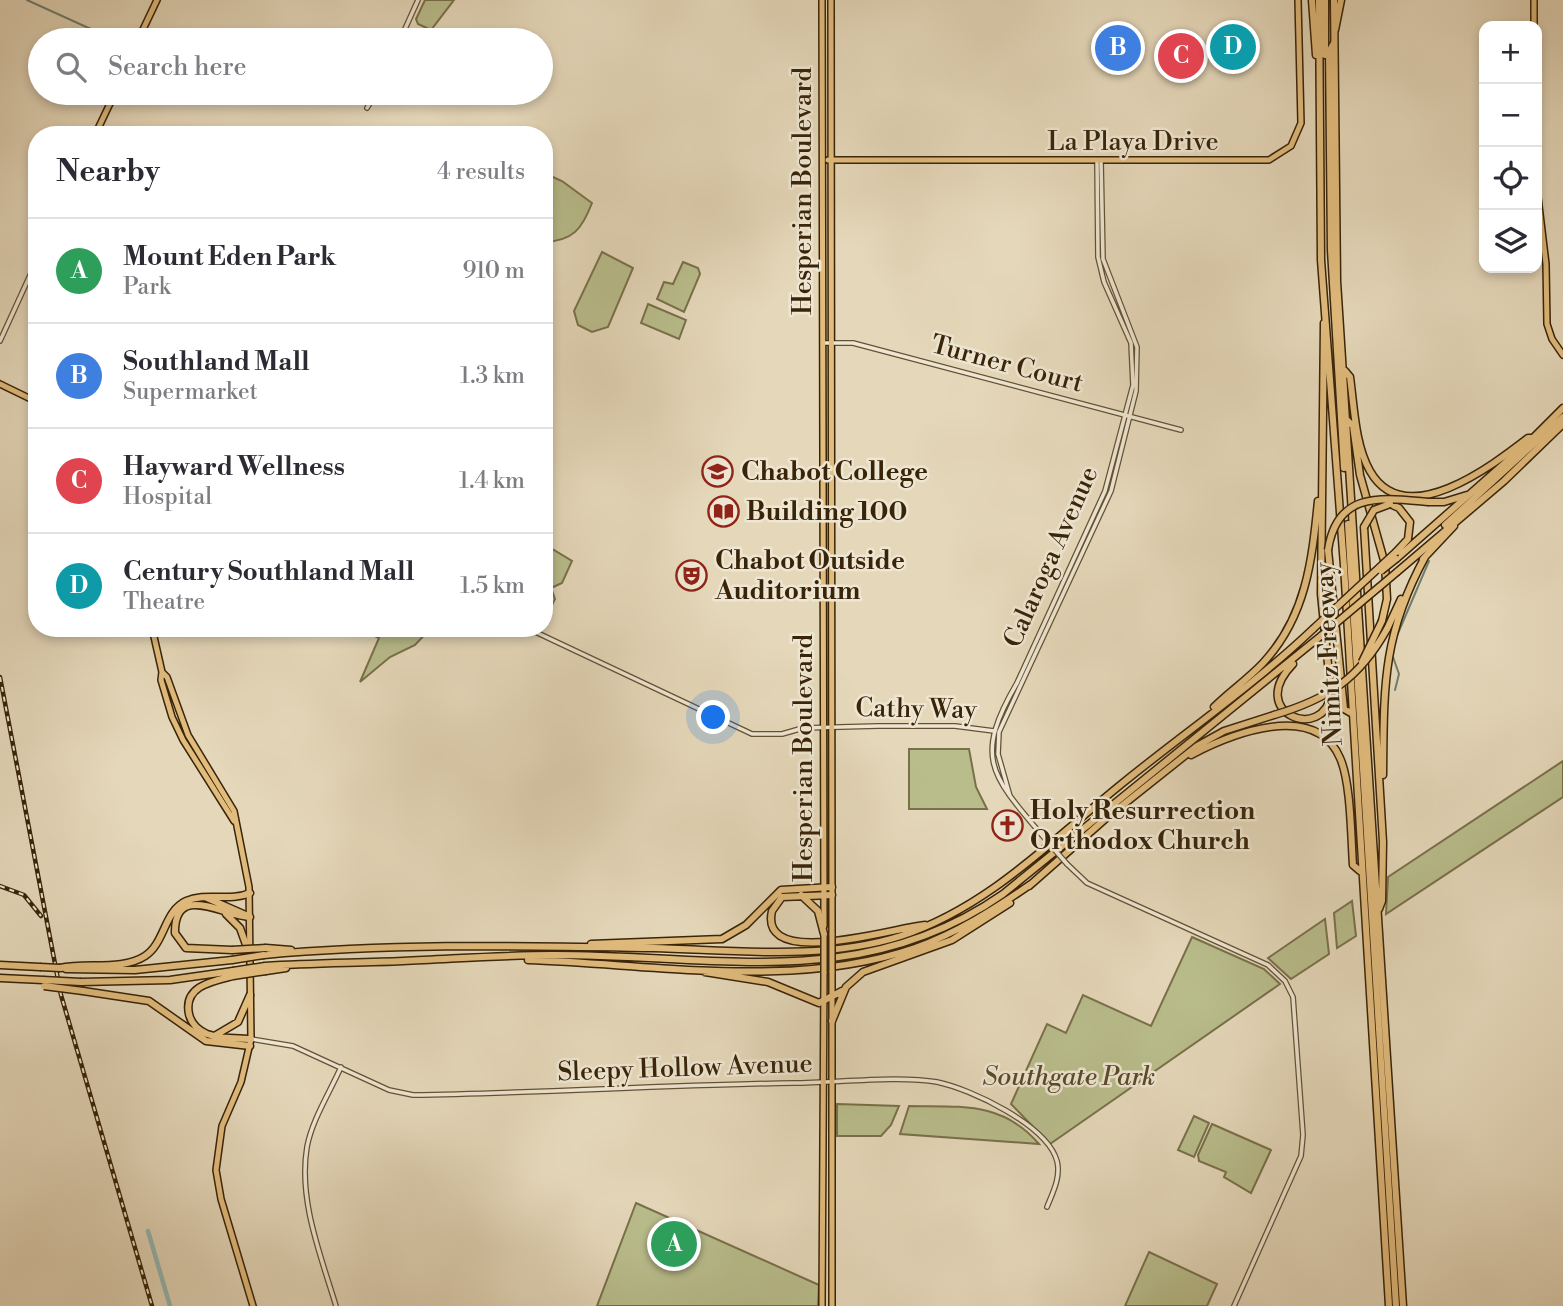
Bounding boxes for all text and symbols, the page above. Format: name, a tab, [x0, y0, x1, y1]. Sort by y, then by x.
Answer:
pin: D	[1210, 21, 1256, 73]
map controls	[1479, 21, 1542, 273]
button: +	[1479, 21, 1542, 84]
pin: B	[1095, 22, 1141, 74]
search box	[28, 28, 553, 105]
pin: C	[1158, 30, 1204, 82]
icon: search	[52, 48, 90, 86]
text: Search here	[108, 51, 247, 83]
street label: Hesperian Boulevard	[787, 67, 819, 315]
button: −	[1479, 84, 1542, 147]
street label: La Playa Drive	[1047, 126, 1219, 158]
button: locate	[1479, 147, 1542, 210]
text: Nearby	[56, 153, 160, 191]
text: 4 results	[437, 158, 525, 186]
button: layers	[1479, 210, 1542, 273]
text: Mount Eden Park	[123, 241, 336, 273]
text: A	[71, 257, 87, 285]
text: 910 m	[462, 257, 525, 285]
text: Park	[123, 273, 171, 301]
street label: Turner Court	[927, 328, 1087, 400]
text: Southland Mall	[123, 346, 310, 378]
text: B	[70, 362, 88, 390]
text: 1.3 km	[460, 362, 525, 390]
text: Supermarket	[123, 378, 258, 406]
text: Hayward Wellness	[123, 451, 345, 483]
school or university icon: Chabot College	[701, 455, 735, 489]
place label: Chabot College	[741, 456, 928, 488]
street label: Calaroga Avenue	[997, 461, 1105, 653]
text: C	[71, 467, 87, 495]
text: 1.4 km	[459, 467, 525, 495]
text: Hospital	[123, 483, 212, 511]
library icon: Building 100	[706, 495, 740, 529]
place label: Building 100	[746, 496, 907, 528]
place label: Chabot Outside Auditorium	[714, 545, 905, 607]
text: Century Southland Mall	[123, 556, 414, 588]
theatre icon: Chabot Outside Auditorium	[675, 559, 709, 593]
street label: Nimitz Freeway	[1308, 561, 1350, 747]
text: D	[70, 572, 88, 600]
text: 1.5 km	[460, 572, 525, 600]
text: Theatre	[123, 588, 205, 616]
street label: Hesperian Boulevard	[788, 634, 820, 882]
street label: Cathy Way	[855, 692, 977, 726]
your location	[696, 700, 730, 734]
place label: Holy Resurrection Orthodox Church	[1030, 795, 1255, 857]
church icon: Holy Resurrection Orthodox Church	[990, 809, 1024, 843]
street label: Sleepy Hollow Avenue	[557, 1048, 813, 1088]
park label: Southgate Park	[983, 1061, 1155, 1093]
pin: A	[651, 1218, 697, 1270]

